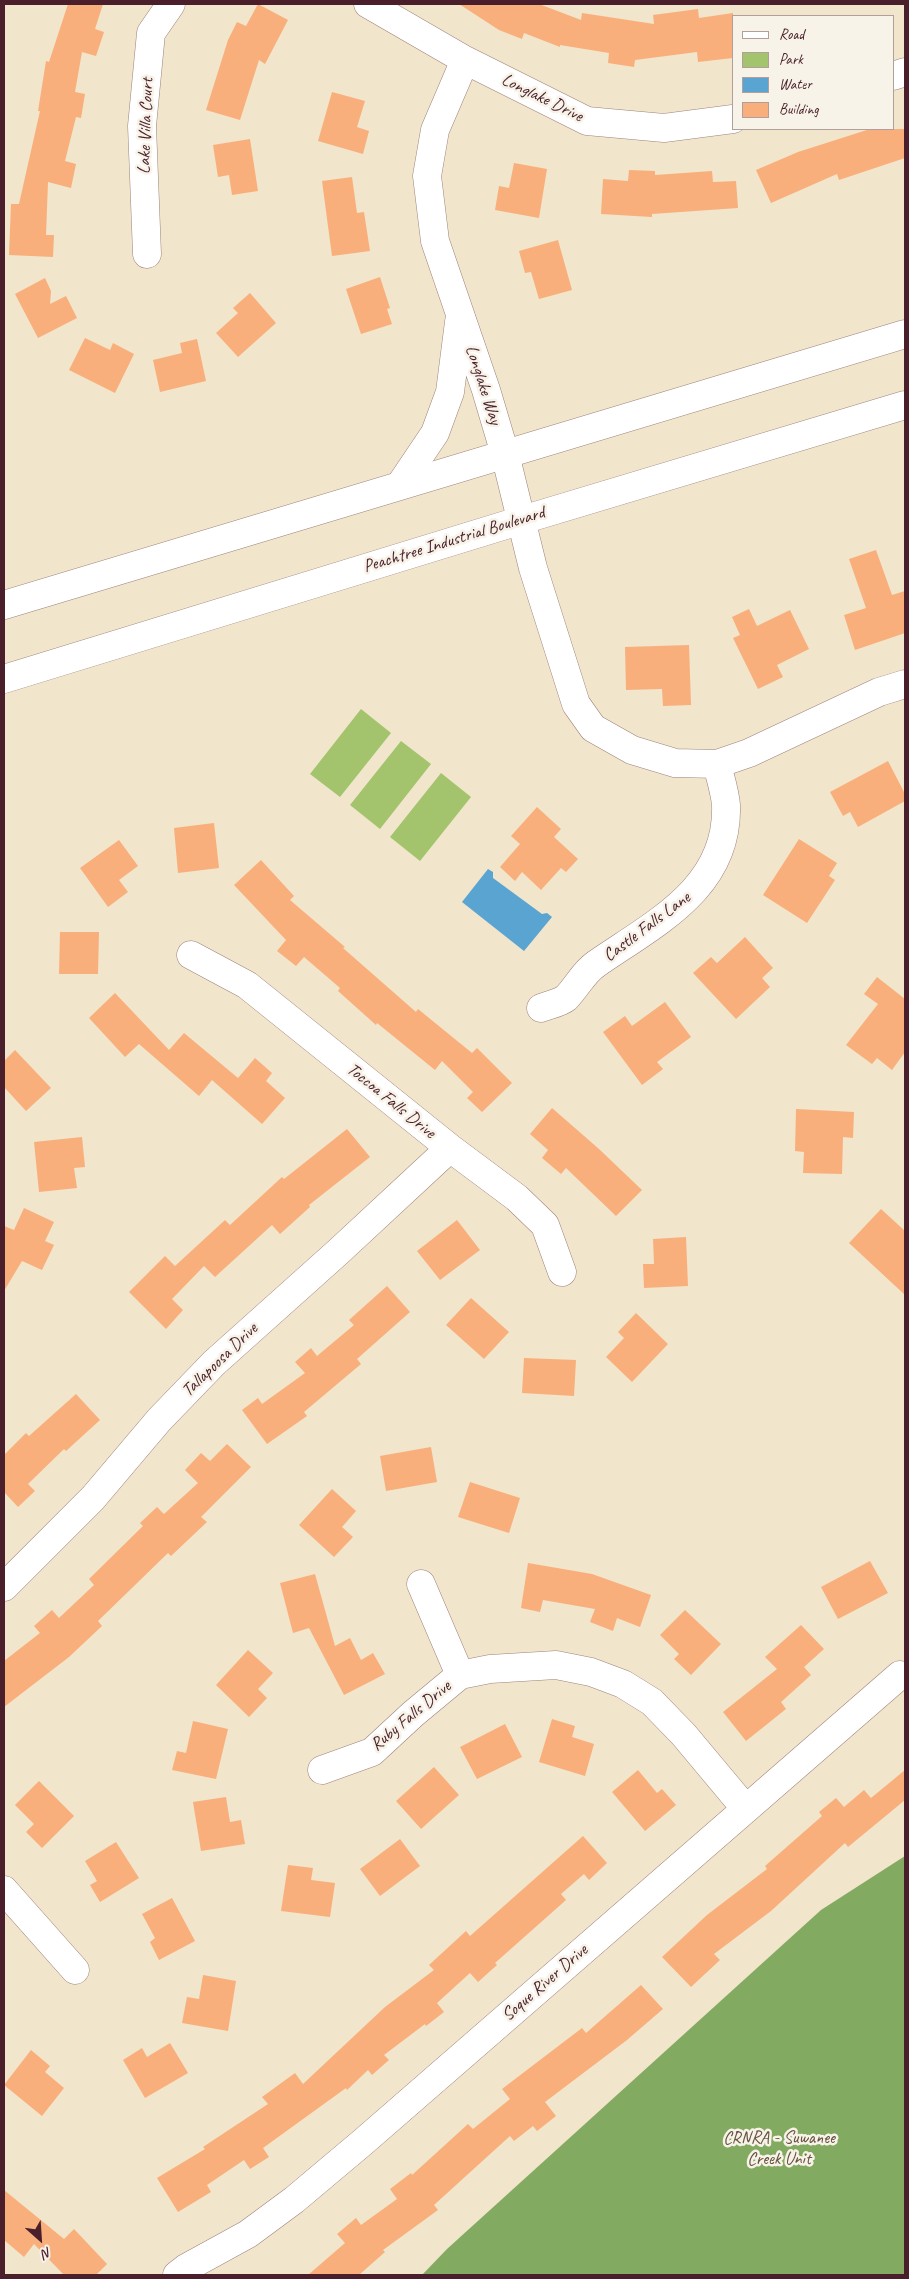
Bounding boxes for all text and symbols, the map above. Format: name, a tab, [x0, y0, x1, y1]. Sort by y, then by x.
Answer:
legend	[732, 15, 894, 130]
text: Road	[779, 25, 804, 44]
text: Park	[779, 50, 803, 69]
street label: Longlake Drive	[498, 69, 586, 127]
text: Water	[779, 75, 812, 94]
street label: Lake Villa Court	[134, 78, 158, 174]
text: Building	[779, 100, 818, 119]
street label: Longlake Way	[460, 343, 506, 427]
street label: Peachtree Industrial Boulevard	[361, 502, 547, 578]
street label: Castle Falls Lane	[599, 887, 695, 967]
street label: Toccoa Falls Drive	[342, 1059, 440, 1143]
street label: Tallapoosa Drive	[177, 1318, 263, 1402]
street label: Ruby Falls Drive	[366, 1676, 456, 1756]
street label: Soque River Drive	[498, 1940, 592, 2026]
park label: CRNRA - Suwanee Creek Unit	[723, 2127, 835, 2170]
north arrow	[15, 2214, 65, 2264]
text: N	[39, 2243, 54, 2262]

